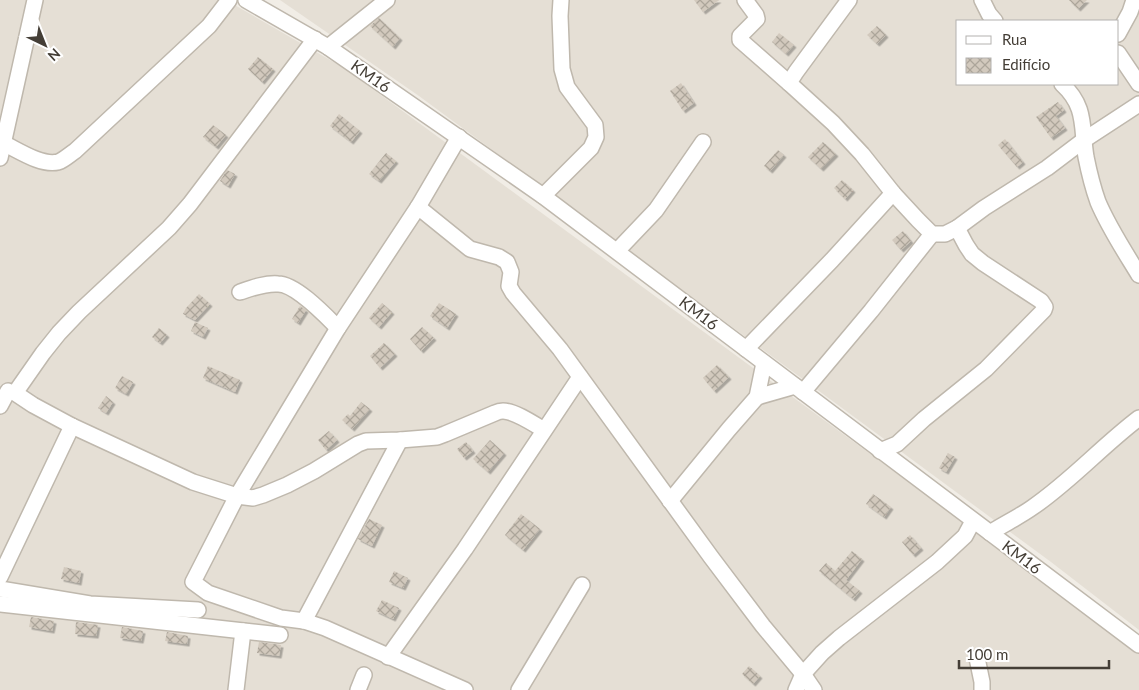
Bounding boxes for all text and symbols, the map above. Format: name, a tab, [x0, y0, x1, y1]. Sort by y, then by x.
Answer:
north arrow	[20, 20, 70, 70]
legend	[956, 20, 1119, 85]
text: Rua	[1002, 30, 1027, 48]
text: N	[44, 45, 64, 65]
street label: KM16	[348, 55, 395, 96]
text: Edifício	[1002, 55, 1050, 73]
street label: KM16	[676, 292, 723, 333]
street label: KM16	[999, 536, 1046, 577]
scale bar	[959, 638, 1109, 670]
text: 100 m	[966, 645, 1008, 663]

